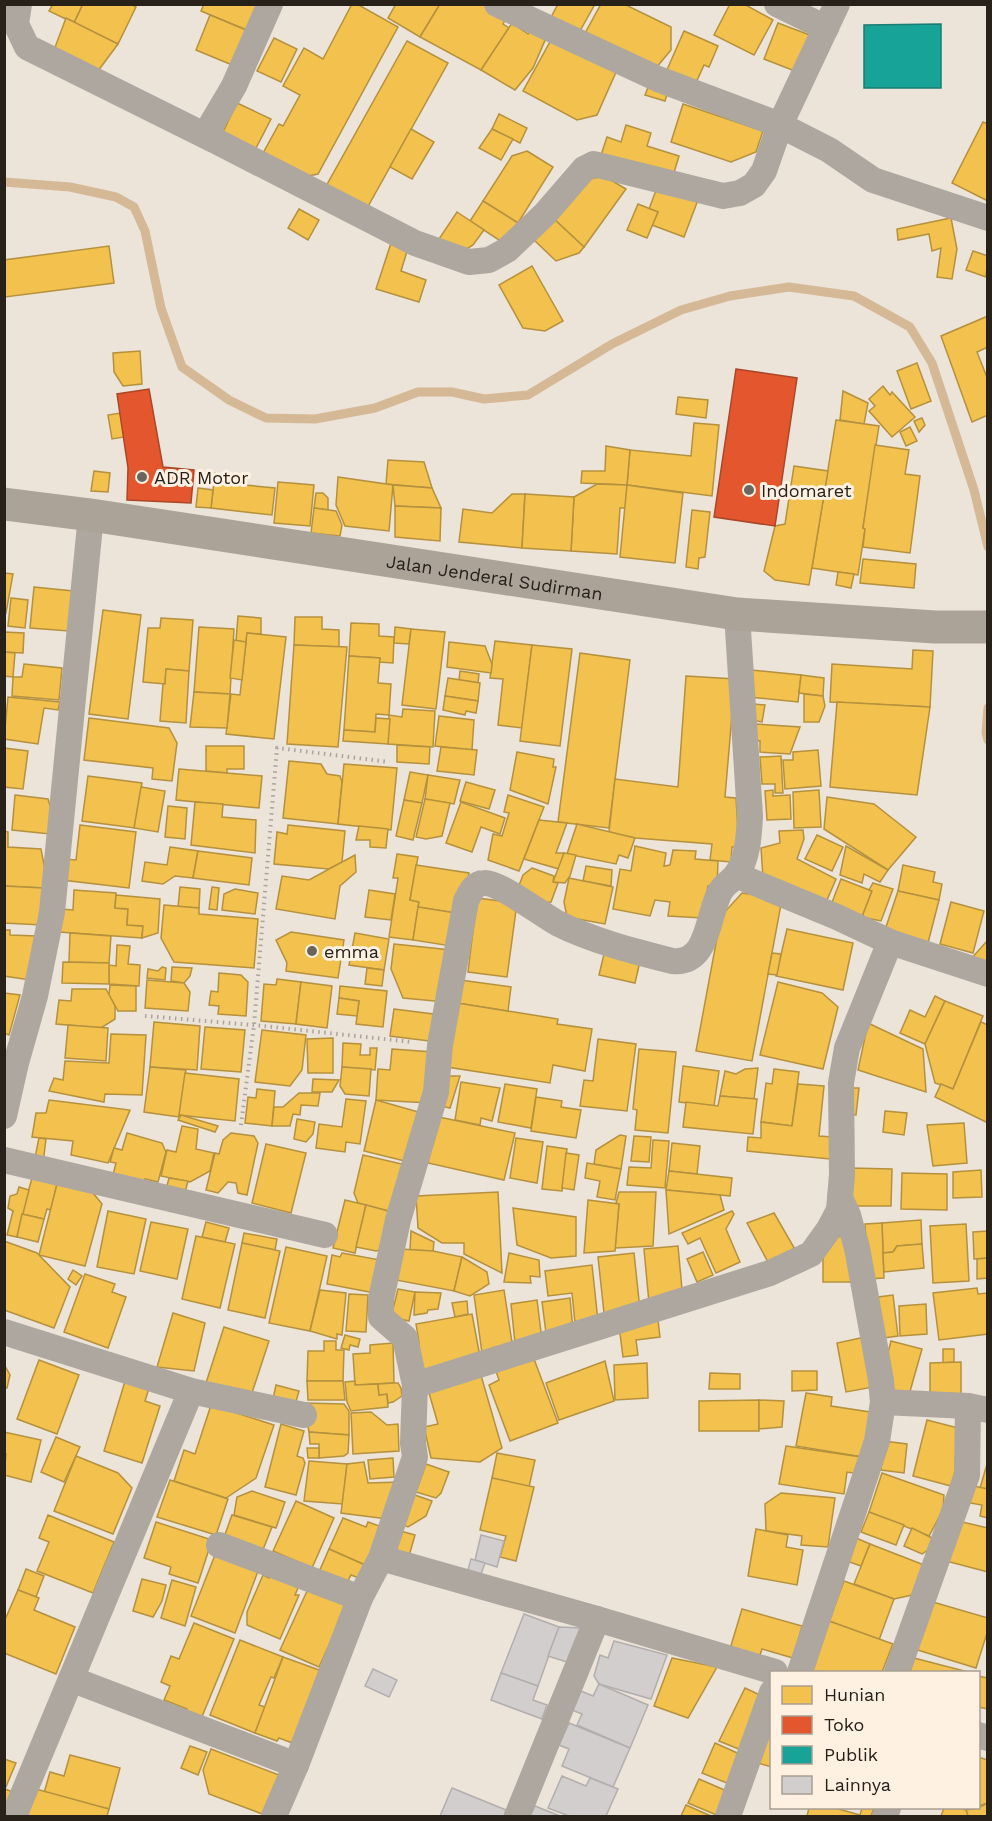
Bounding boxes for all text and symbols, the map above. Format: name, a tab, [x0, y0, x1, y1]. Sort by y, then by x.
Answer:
place label: ADR Motor	[154, 467, 249, 488]
marker: ADR Motor	[135, 470, 149, 484]
place label: Indomaret	[761, 480, 852, 501]
marker: Indomaret	[742, 483, 756, 497]
street label: Jalan Jenderal Sudirman	[385, 550, 604, 604]
place label: emma	[324, 941, 379, 962]
marker: emma	[305, 944, 319, 958]
legend	[770, 1671, 980, 1809]
text: Hunian	[824, 1684, 885, 1705]
text: Toko	[824, 1714, 864, 1735]
text: Publik	[824, 1744, 878, 1765]
text: Lainnya	[824, 1774, 891, 1795]

